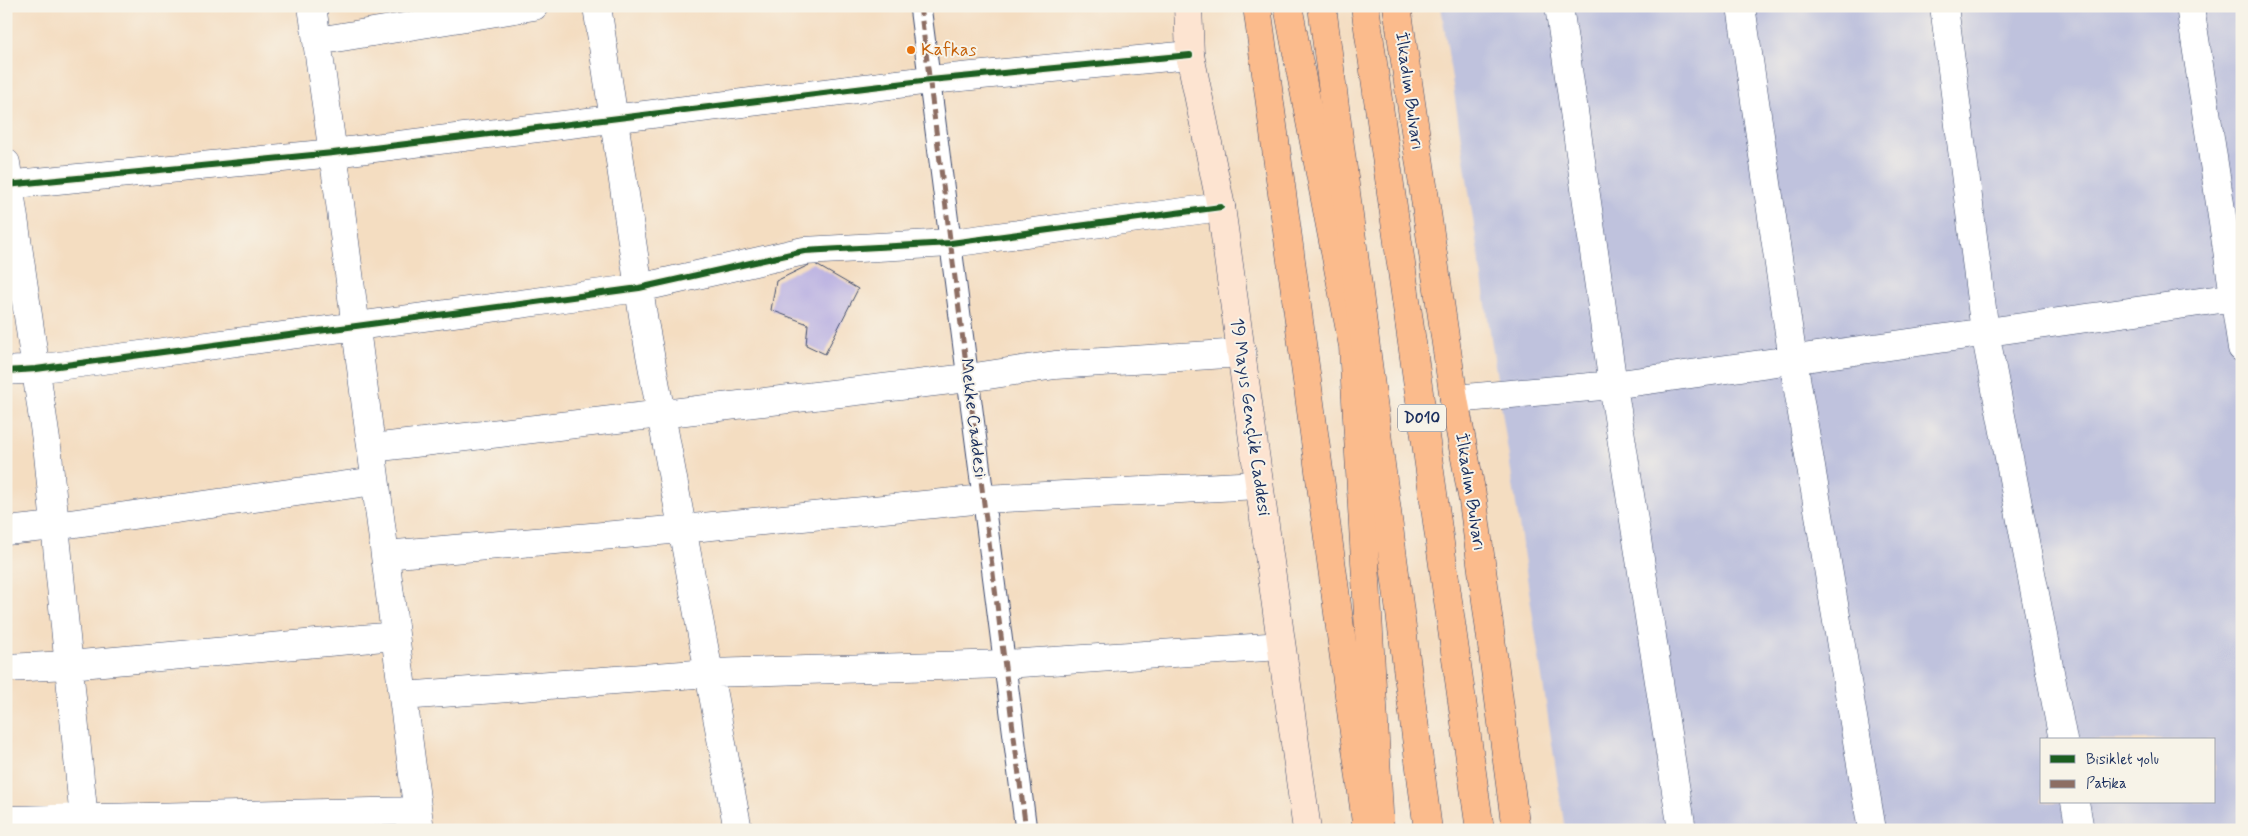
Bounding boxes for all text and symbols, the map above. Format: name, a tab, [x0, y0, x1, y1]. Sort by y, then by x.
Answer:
street label: İlkadım Bulvarı	[1389, 30, 1429, 152]
place label: Kafkas	[921, 38, 977, 62]
marker: Kafkas	[905, 44, 917, 56]
street label: 19 Mayıs Gençlik Caddesi	[1224, 316, 1276, 518]
street label: Mekke Caddesi	[954, 357, 992, 479]
road number: D010	[1398, 404, 1446, 432]
street label: İlkadım Bulvarı	[1449, 431, 1491, 553]
legend	[2040, 738, 2216, 804]
text: Bisiklet yolu	[2086, 750, 2159, 770]
text: Patika	[2086, 774, 2127, 794]

